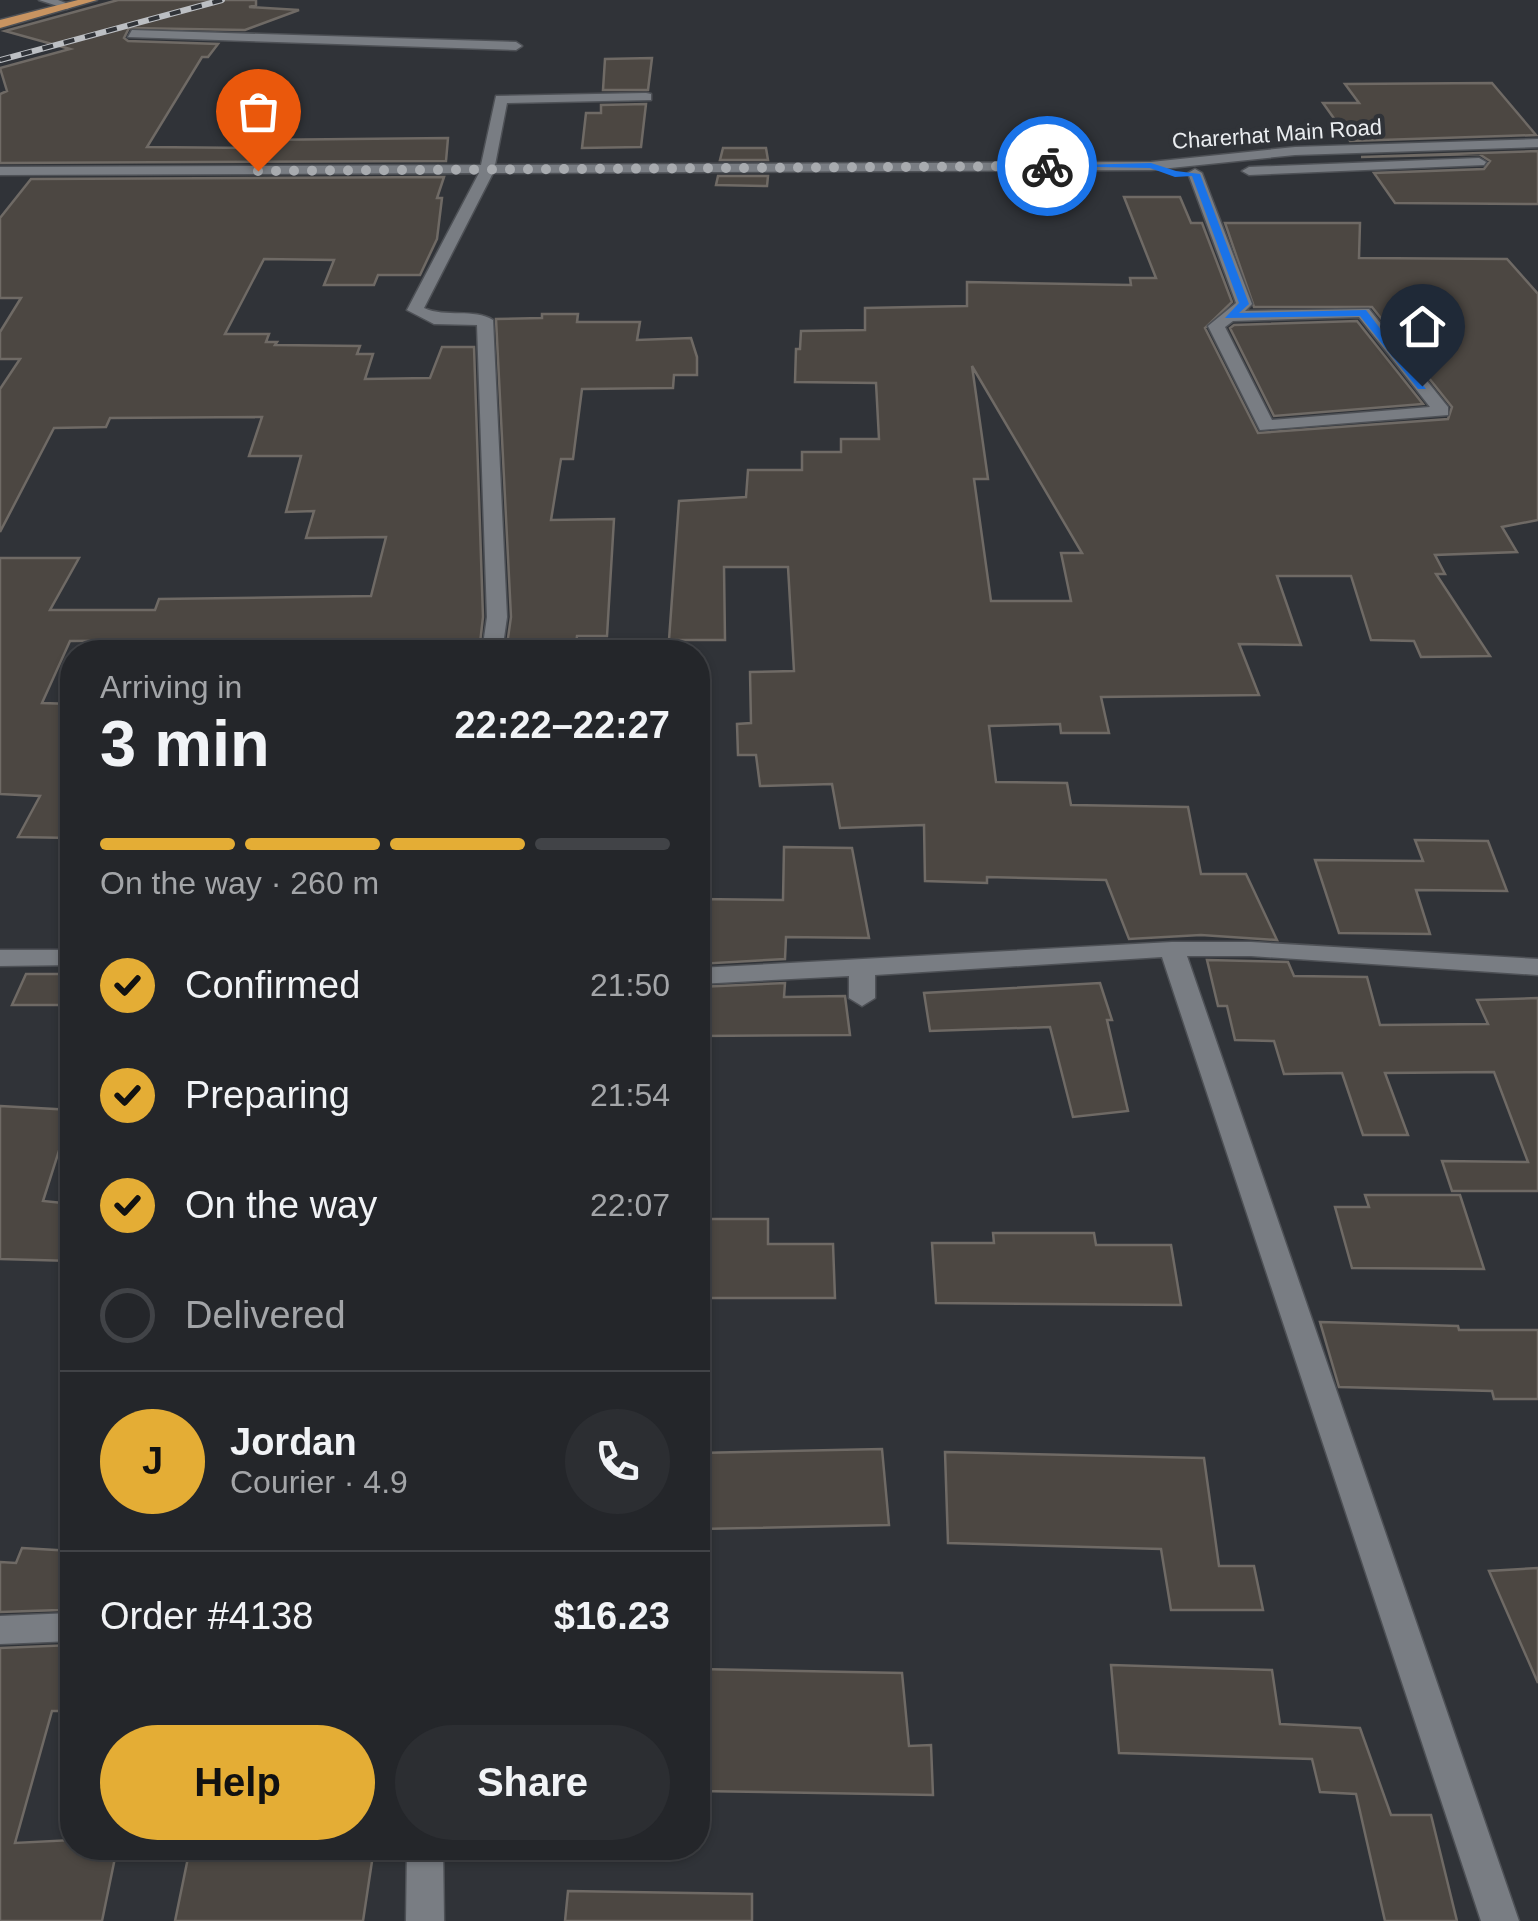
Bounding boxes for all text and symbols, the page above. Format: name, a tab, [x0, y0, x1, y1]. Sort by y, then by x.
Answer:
pin	[216, 69, 301, 172]
icon: bag	[231, 84, 286, 139]
street label: Charerhat Main Road	[1171, 114, 1383, 154]
courier	[997, 116, 1097, 216]
icon: bike	[1020, 139, 1075, 194]
pin	[1380, 284, 1465, 387]
icon: home	[1395, 299, 1450, 354]
text: Arriving in	[100, 669, 242, 705]
text: 22:22–22:27	[454, 704, 670, 746]
text: 3 min	[100, 707, 270, 780]
text: On the way · 260 m	[100, 865, 379, 901]
icon: check	[100, 958, 155, 1013]
text: Confirmed	[185, 964, 360, 1006]
text: 21:50	[590, 967, 670, 1003]
icon: check	[100, 1068, 155, 1123]
text: Preparing	[185, 1074, 350, 1116]
text: 21:54	[590, 1077, 670, 1113]
icon: check	[100, 1178, 155, 1233]
text: On the way	[185, 1184, 377, 1226]
text: 22:07	[590, 1187, 670, 1223]
text: Delivered	[185, 1294, 346, 1336]
button: phone	[565, 1409, 670, 1514]
text: Jordan	[230, 1421, 357, 1463]
text: J	[142, 1440, 163, 1482]
text: Courier · 4.9	[230, 1464, 408, 1500]
text: Order #4138	[100, 1595, 313, 1637]
text: $16.23	[554, 1595, 670, 1637]
button: Help	[100, 1725, 375, 1840]
button: Share	[395, 1725, 670, 1840]

